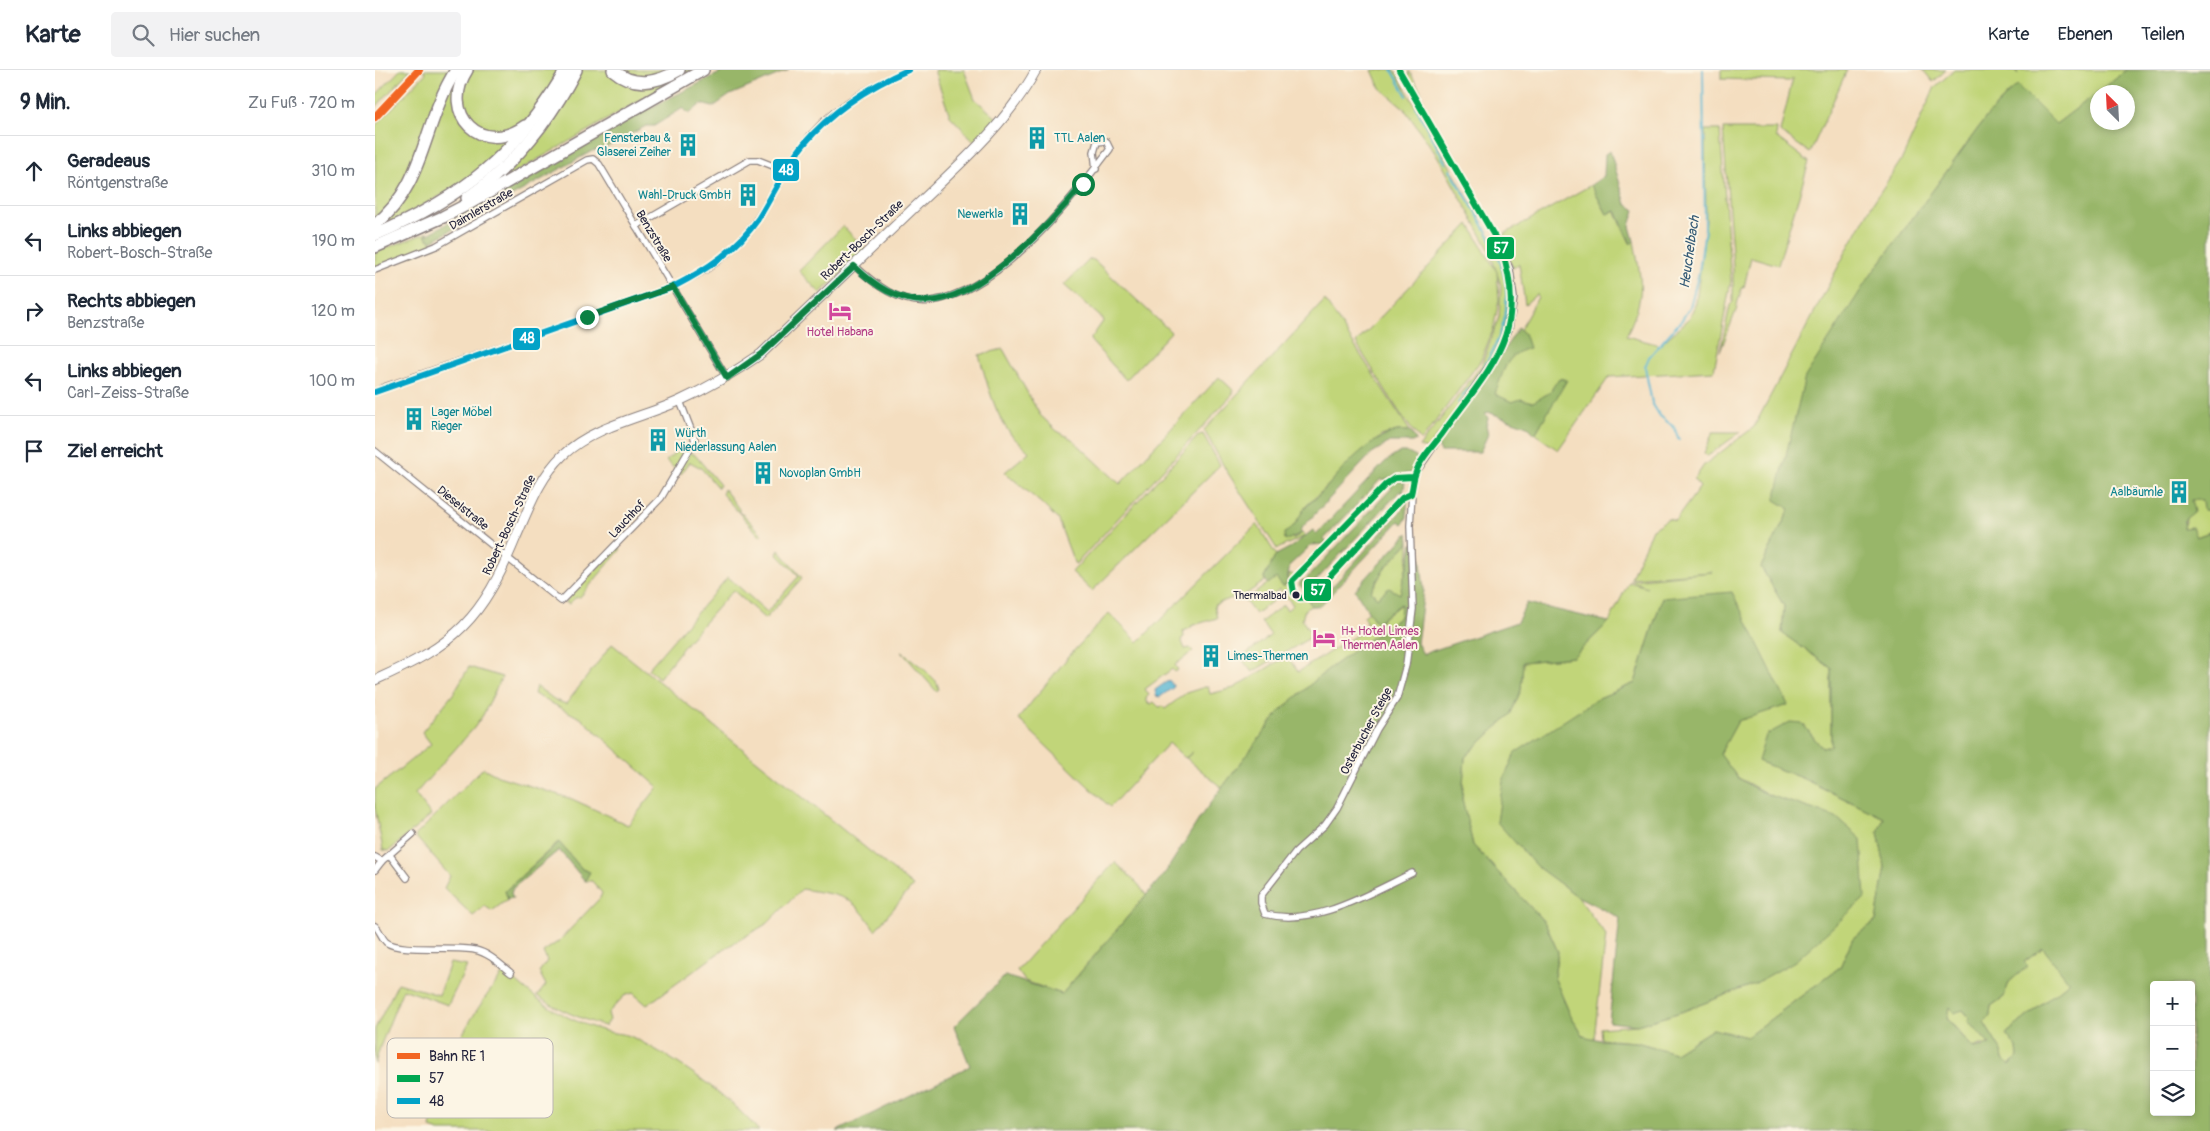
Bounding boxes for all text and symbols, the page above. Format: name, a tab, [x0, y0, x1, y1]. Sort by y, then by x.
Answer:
search box	[111, 12, 461, 57]
text: Karte	[25, 20, 81, 49]
icon: search	[129, 21, 157, 49]
text: Hier suchen	[169, 23, 260, 47]
text: Karte	[1988, 23, 2029, 46]
text: Ebenen	[2057, 23, 2113, 46]
text: Teilen	[2141, 23, 2185, 46]
north arrow	[2090, 85, 2135, 130]
text: 9 Min.	[20, 89, 71, 116]
text: Zu Fuß · 720 m	[248, 93, 355, 113]
building icon: TTL Aalen	[1024, 125, 1050, 151]
place label: Fensterbau & Glaserei Zeiher	[597, 131, 672, 160]
place label: TTL Aalen	[1054, 131, 1106, 146]
building icon: Fensterbau & Glaserei Zeiher	[675, 132, 701, 158]
text: Geradeaus	[67, 149, 150, 173]
icon: ahead	[20, 157, 48, 185]
line badge: 48	[772, 158, 800, 182]
text: 310 m	[311, 161, 355, 181]
text: 48	[778, 162, 794, 179]
text: Röntgenstraße	[67, 173, 168, 193]
route start	[1072, 173, 1095, 196]
building icon: Wahl-Druck GmbH	[735, 182, 761, 208]
street label: Daimlerstraße	[447, 185, 516, 234]
place label: Wahl-Druck GmbH	[638, 188, 731, 203]
street label: Robert-Bosch-Straße	[818, 197, 907, 284]
building icon: Newerkla	[1007, 201, 1033, 227]
place label: Newerkla	[957, 207, 1003, 222]
street label: Benzstraße	[632, 208, 675, 265]
water label: Heuchelbach	[1676, 213, 1703, 290]
text: Links abbiegen	[67, 219, 182, 243]
icon: left	[20, 227, 48, 255]
text: 190 m	[312, 231, 355, 251]
line badge: 57	[1486, 236, 1515, 260]
text: 57	[1494, 240, 1509, 257]
text: Robert-Bosch-Straße	[67, 243, 212, 263]
text: Rechts abbiegen	[67, 289, 196, 313]
icon: right	[20, 297, 48, 325]
hotel icon: Hotel Habana	[827, 298, 853, 324]
text: 120 m	[311, 301, 355, 321]
route end	[576, 306, 599, 329]
text: Benzstraße	[67, 313, 144, 333]
place label: Hotel Habana	[807, 325, 874, 340]
line badge: 48	[512, 327, 541, 351]
text: 48	[519, 330, 535, 347]
text: Links abbiegen	[67, 359, 182, 383]
icon: left	[20, 367, 48, 395]
text: 100 m	[309, 371, 355, 391]
text: Carl-Zeiss-Straße	[67, 383, 189, 403]
place label: Lager Möbel Rieger	[431, 405, 492, 434]
building icon: Lager Möbel Rieger	[401, 406, 427, 432]
place label: Würth Niederlassung Aalen	[675, 426, 777, 455]
building icon: Würth Niederlassung Aalen	[645, 427, 671, 453]
icon: arrive	[20, 437, 48, 465]
text: Ziel erreicht	[67, 439, 163, 463]
building icon: Novoplan GmbH	[750, 460, 776, 486]
place label: Novoplan GmbH	[779, 466, 861, 481]
street label: Robert-Bosch-Straße	[480, 473, 539, 578]
building icon: Aalbäumle	[2166, 479, 2192, 505]
street label: Dieselstraße	[434, 483, 492, 534]
place label: Aalbäumle	[2110, 485, 2163, 500]
street label: Lauchhof	[606, 497, 649, 542]
line badge: 57	[1303, 578, 1332, 602]
text: 57	[1311, 582, 1326, 599]
place label: Thermalbad	[1233, 589, 1287, 602]
marker: Thermalbad	[1291, 590, 1301, 600]
place label: H+ Hotel Limes Thermen Aalen	[1341, 624, 1419, 653]
hotel icon: H+ Hotel Limes Thermen Aalen	[1311, 625, 1337, 651]
building icon: Limes-Thermen	[1198, 643, 1224, 669]
place label: Limes-Thermen	[1227, 649, 1308, 664]
street label: Osterbucher Steige	[1337, 685, 1396, 777]
map controls	[2150, 981, 2195, 1116]
button: +	[2150, 981, 2195, 1026]
button: −	[2150, 1026, 2195, 1071]
legend	[387, 1038, 553, 1118]
text: Bahn RE 1	[429, 1048, 485, 1065]
text: 57	[429, 1070, 445, 1087]
button: layers	[2150, 1071, 2195, 1116]
text: 48	[429, 1093, 444, 1110]

